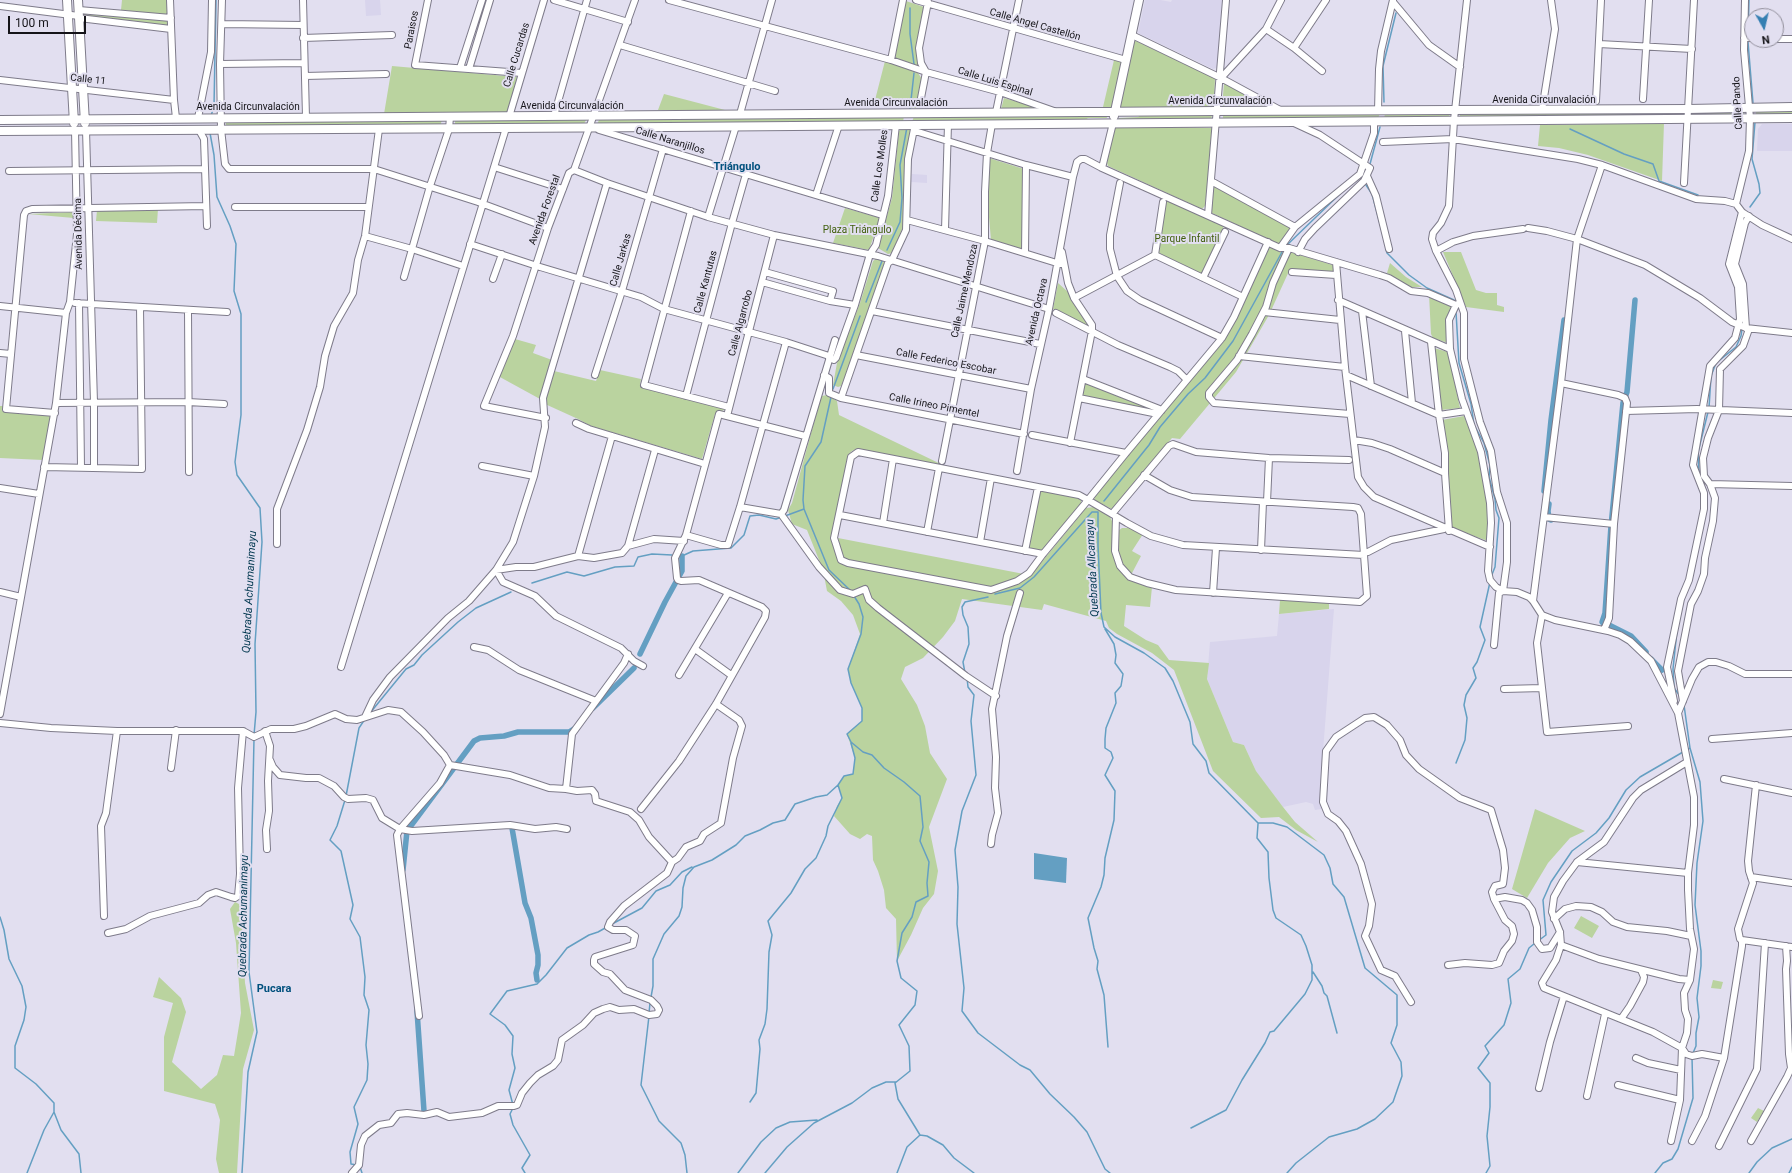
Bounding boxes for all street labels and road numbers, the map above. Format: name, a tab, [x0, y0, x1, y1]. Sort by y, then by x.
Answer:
street label: Calle Angel Castellón	[988, 6, 1082, 44]
street label: Paraisos	[402, 10, 422, 50]
street label: Calle Cucardas	[501, 21, 533, 89]
street label: Calle Luis Espinal	[956, 65, 1034, 99]
street label: Calle 11	[70, 72, 106, 88]
street label: Calle Pando	[1731, 76, 1745, 130]
street label: Avenida Circunvalación	[1492, 94, 1596, 106]
street label: Avenida Circunvalación	[1168, 95, 1272, 107]
street label: Avenida Circunvalación	[844, 97, 948, 109]
street label: Avenida Circunvalación	[520, 100, 624, 112]
street label: Avenida Circunvalación	[196, 101, 300, 113]
street label: Calle Naranjillos	[634, 125, 706, 157]
street label: Calle Los Molles	[869, 129, 891, 203]
street label: Avenida Forestal	[527, 173, 563, 247]
street label: Avenida Décima	[72, 198, 86, 270]
street label: Calle Jarkas	[608, 232, 634, 288]
street label: Calle Jaime Mendoza	[949, 243, 981, 339]
street label: Calle Kantutas	[692, 249, 720, 315]
street label: Avenida Octava	[1023, 277, 1051, 347]
street label: Calle Algarrobo	[726, 288, 756, 358]
street label: Calle Federico Escobar	[895, 346, 997, 378]
street label: Calle Irineo Pimentel	[888, 391, 980, 421]

